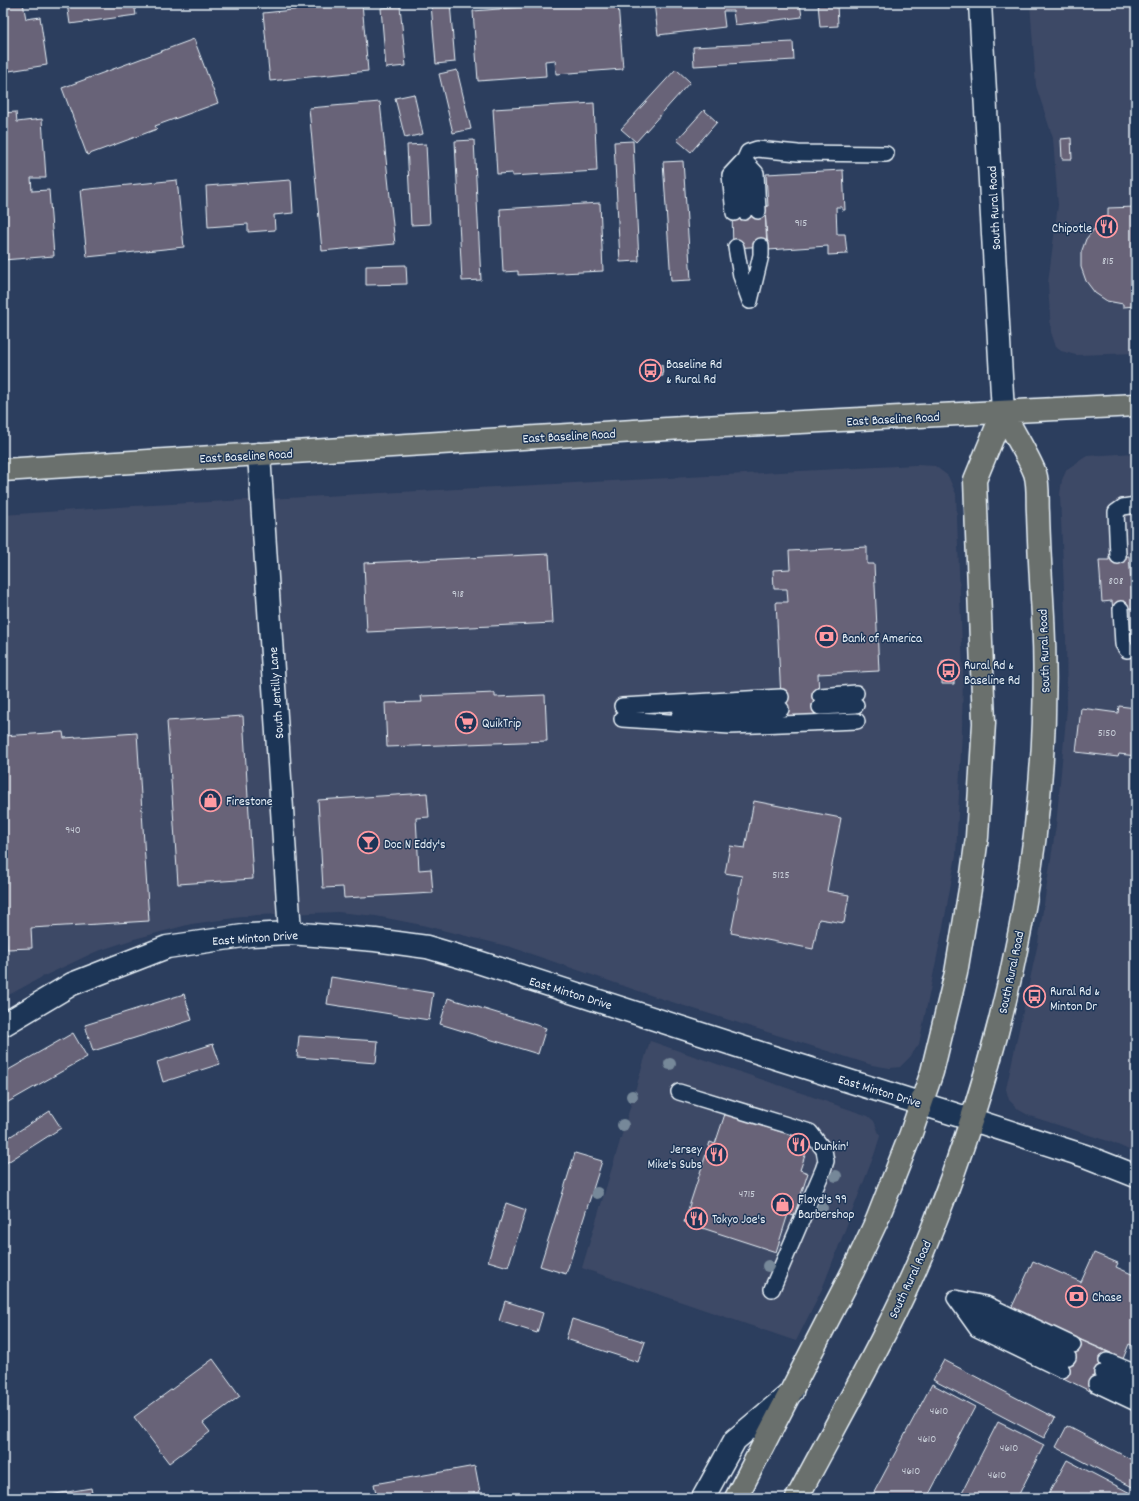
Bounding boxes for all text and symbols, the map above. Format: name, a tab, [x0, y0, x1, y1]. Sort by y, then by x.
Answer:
street label: South Rural Road	[984, 165, 1007, 250]
restaurant icon: Chipotle	[1094, 214, 1120, 240]
house number: 915	[795, 216, 807, 232]
place label: Chipotle	[1052, 220, 1092, 239]
house number: 815	[1102, 254, 1114, 270]
place label: Baseline Rd & Rural Rd	[666, 356, 722, 390]
bus stop icon: Baseline Rd & Rural Rd	[638, 357, 664, 383]
street label: East Baseline Road	[846, 409, 940, 432]
street label: East Baseline Road	[522, 426, 616, 449]
street label: East Baseline Road	[199, 446, 293, 469]
house number: 808	[1109, 574, 1123, 590]
house number: 918	[452, 587, 464, 603]
street label: South Rural Road	[1035, 609, 1056, 693]
bank icon: Bank of America	[814, 624, 840, 650]
place label: Bank of America	[842, 630, 923, 649]
street label: South Jentilly Lane	[265, 646, 290, 739]
place label: Rural Rd & Baseline Rd	[964, 657, 1020, 691]
bus stop icon: Rural Rd & Baseline Rd	[936, 658, 962, 684]
supermarket icon: QuikTrip	[453, 709, 479, 735]
place label: QuikTrip	[482, 715, 521, 734]
house number: 5150	[1098, 726, 1116, 742]
shop icon: Firestone	[197, 787, 223, 813]
place label: Firestone	[226, 793, 273, 812]
house number: 940	[65, 823, 81, 839]
bar icon: Doc N Eddy's	[356, 830, 382, 856]
place label: Doc N Eddy's	[384, 836, 446, 855]
house number: 5125	[772, 868, 790, 884]
street label: East Minton Drive	[212, 927, 299, 952]
street label: South Rural Road	[994, 929, 1030, 1016]
street label: East Minton Drive	[526, 973, 614, 1016]
place label: Rural Rd & Minton Dr	[1050, 983, 1100, 1017]
bus stop icon: Rural Rd & Minton Dr	[1021, 984, 1047, 1010]
street label: East Minton Drive	[835, 1071, 923, 1114]
restaurant icon: Dunkin'	[785, 1132, 811, 1158]
place label: Dunkin'	[814, 1138, 849, 1157]
place label: Jersey Mike's Subs	[648, 1141, 703, 1175]
restaurant icon: Jersey Mike's Subs	[704, 1142, 730, 1168]
house number: 4715	[739, 1187, 755, 1203]
place label: Floyd's 99 Barbershop	[798, 1191, 854, 1225]
shop icon: Floyd's 99 Barbershop	[769, 1192, 795, 1218]
restaurant icon: Tokyo Joe's	[684, 1205, 710, 1231]
place label: Tokyo Joe's	[712, 1211, 765, 1230]
street label: South Rural Road	[885, 1238, 938, 1322]
bank icon: Chase	[1064, 1283, 1090, 1309]
place label: Chase	[1092, 1289, 1122, 1308]
house number: 4610	[930, 1404, 948, 1420]
house number: 4610	[918, 1432, 936, 1448]
house number: 4610	[1000, 1441, 1018, 1457]
house number: 4610	[902, 1464, 920, 1480]
house number: 4610	[988, 1468, 1006, 1484]

